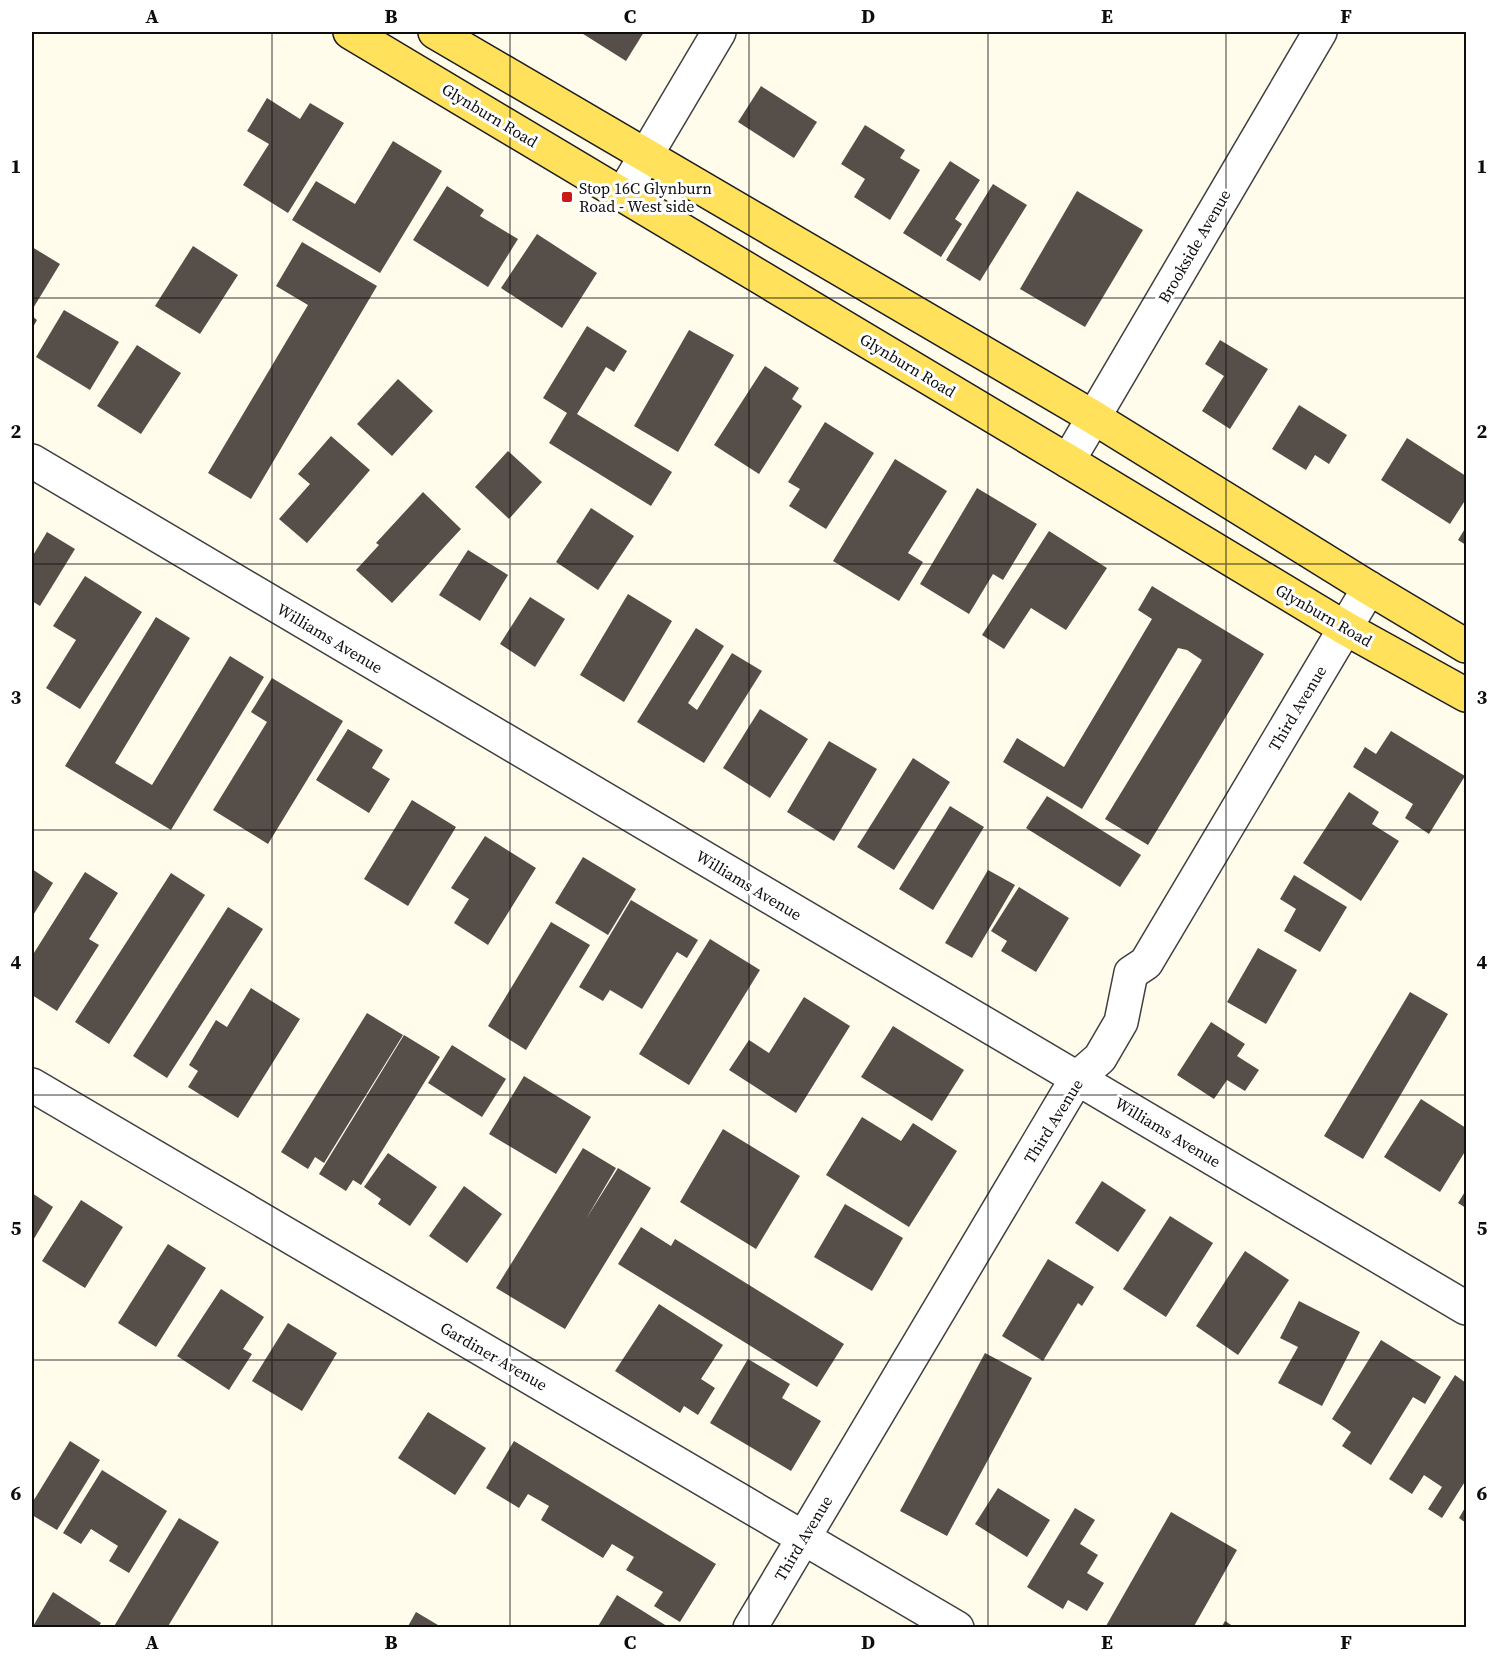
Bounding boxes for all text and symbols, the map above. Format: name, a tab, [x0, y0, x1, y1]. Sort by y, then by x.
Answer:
text: A	[145, 2, 159, 30]
text: B	[384, 2, 398, 30]
text: C	[624, 2, 636, 30]
text: D	[861, 2, 875, 30]
text: E	[1101, 2, 1113, 30]
text: F	[1340, 2, 1352, 30]
street label: Glynburn Road	[438, 78, 542, 152]
text: 1	[11, 152, 21, 180]
text: 1	[1477, 152, 1487, 180]
place label: Stop 16C Glynburn Road - West side	[579, 177, 712, 217]
street label: Brookside Avenue	[1153, 185, 1235, 307]
marker: Stop 16C Glynburn Road - West side	[560, 190, 574, 204]
street label: Glynburn Road	[856, 328, 960, 402]
text: 2	[11, 417, 22, 445]
text: 2	[1477, 417, 1488, 445]
street label: Glynburn Road	[1272, 578, 1376, 652]
street label: Williams Avenue	[273, 598, 387, 678]
street label: Third Avenue	[1263, 661, 1331, 755]
text: 3	[11, 683, 22, 711]
text: 3	[1477, 683, 1488, 711]
street label: Williams Avenue	[692, 845, 806, 925]
text: 4	[11, 948, 22, 976]
text: 4	[1477, 948, 1488, 976]
street label: Third Avenue	[1018, 1074, 1088, 1168]
street label: Williams Avenue	[1111, 1092, 1225, 1172]
text: 5	[11, 1214, 22, 1242]
text: 5	[1477, 1214, 1488, 1242]
street label: Gardiner Avenue	[436, 1316, 552, 1396]
text: 6	[11, 1479, 22, 1507]
text: 6	[1477, 1479, 1488, 1507]
street label: Third Avenue	[769, 1491, 837, 1585]
text: A	[145, 1628, 159, 1656]
text: B	[384, 1628, 398, 1656]
text: C	[624, 1628, 636, 1656]
text: D	[861, 1628, 875, 1656]
text: E	[1101, 1628, 1113, 1656]
text: F	[1340, 1628, 1352, 1656]

